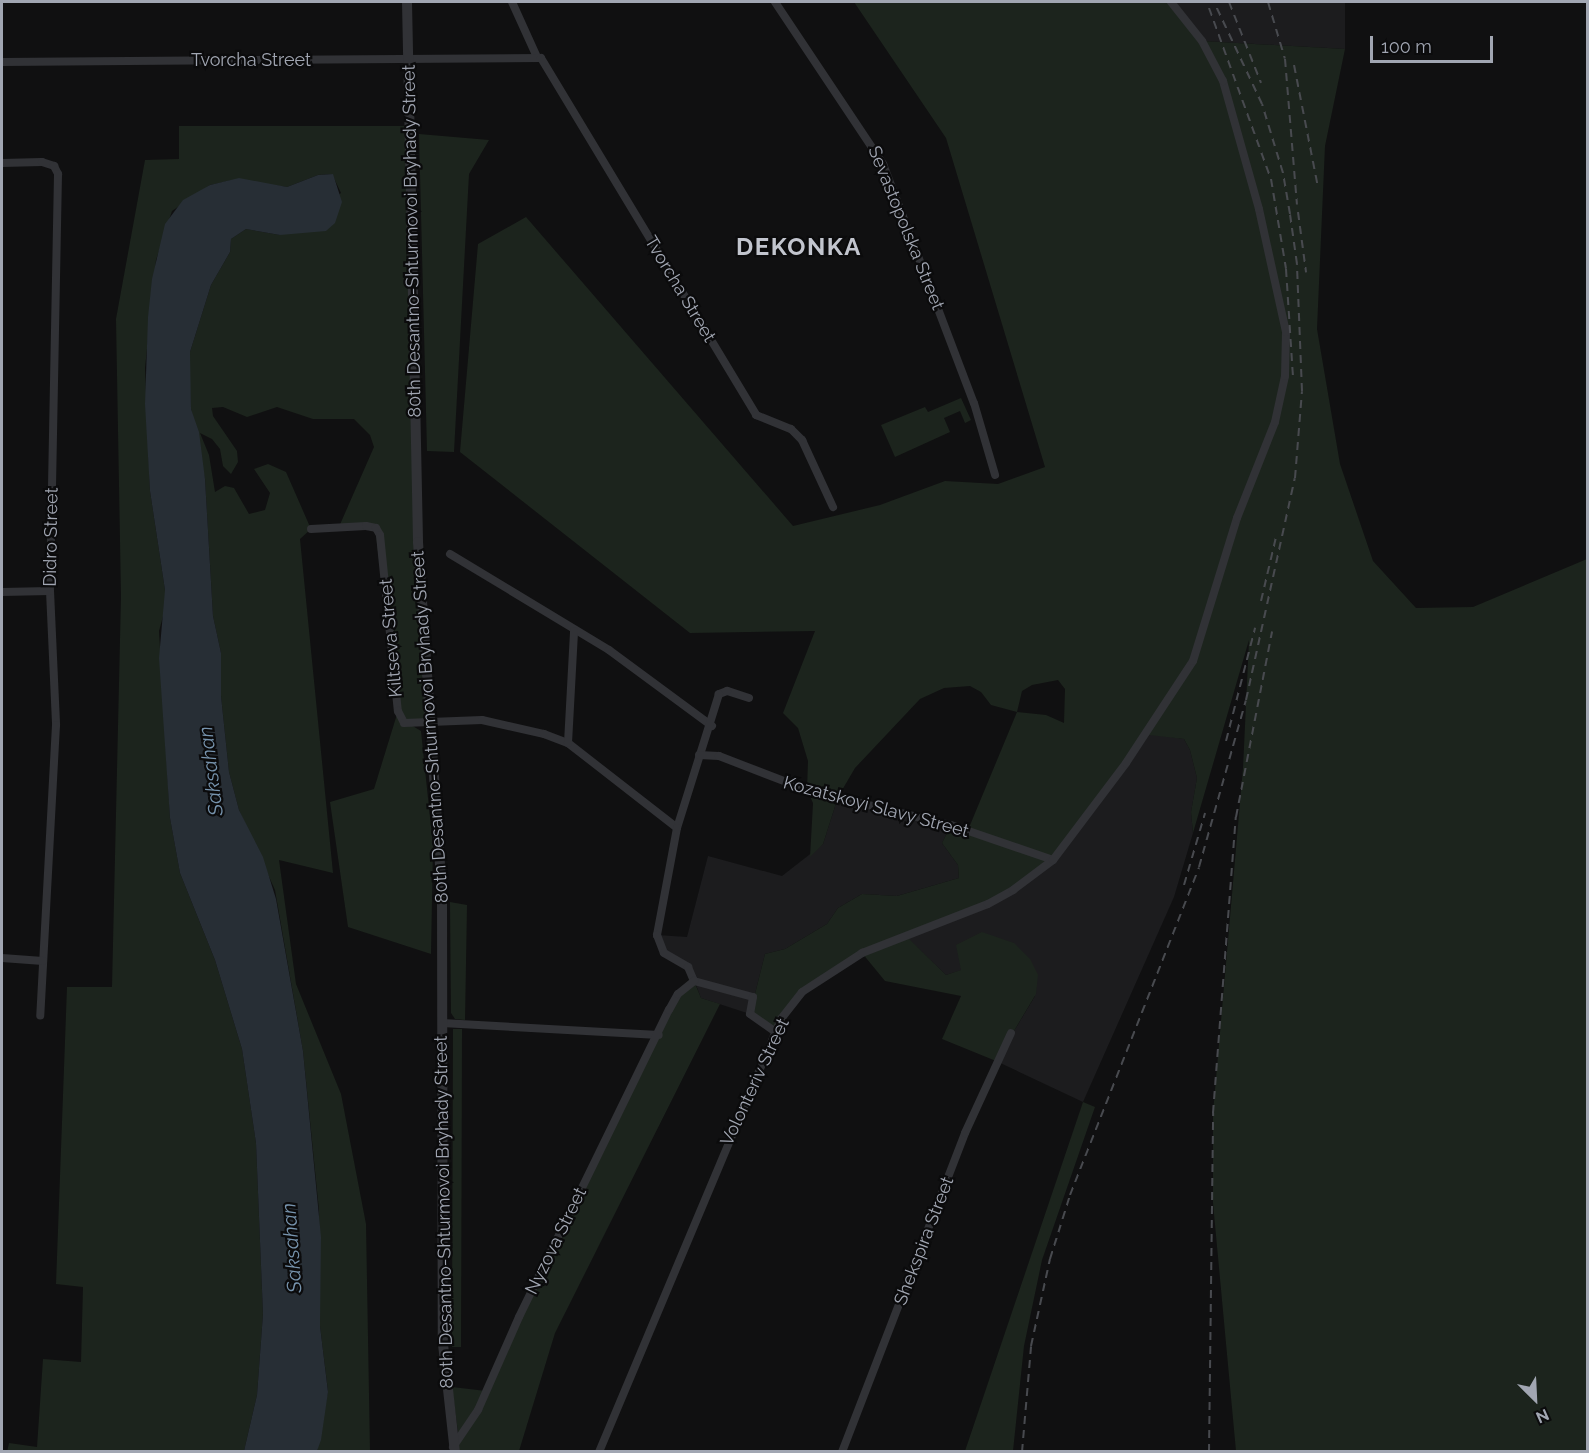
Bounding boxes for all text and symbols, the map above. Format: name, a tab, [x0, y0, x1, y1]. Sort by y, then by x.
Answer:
scale bar	[1373, 24, 1496, 62]
text: 100 m	[1381, 36, 1432, 57]
street label: Tvorcha Street	[191, 49, 311, 71]
street label: 80th Desantno-Shturmovoi Bryhady Street	[398, 64, 426, 418]
street label: Sevastopolska Street	[863, 143, 949, 313]
street label: Tvorcha Street	[640, 232, 720, 346]
district label: DEKONKA	[736, 233, 862, 261]
street label: Didro Street	[39, 487, 63, 587]
street label: 80th Desantno-Shturmovoi Bryhady Street	[407, 550, 453, 904]
street label: Kiltseva Street	[375, 578, 407, 698]
water label: Saksahan	[194, 725, 228, 817]
street label: Kozatskoyi Slavy Street	[781, 772, 971, 842]
street label: Volonteriv Street	[716, 1015, 794, 1149]
street label: 80th Desantno-Shturmovoi Bryhady Street	[430, 1035, 458, 1389]
street label: Shekspira Street	[890, 1174, 958, 1308]
street label: Nyzova Street	[521, 1184, 591, 1298]
water label: Saksahan	[277, 1202, 307, 1294]
north arrow	[1505, 1369, 1565, 1429]
text: N	[1533, 1405, 1552, 1427]

